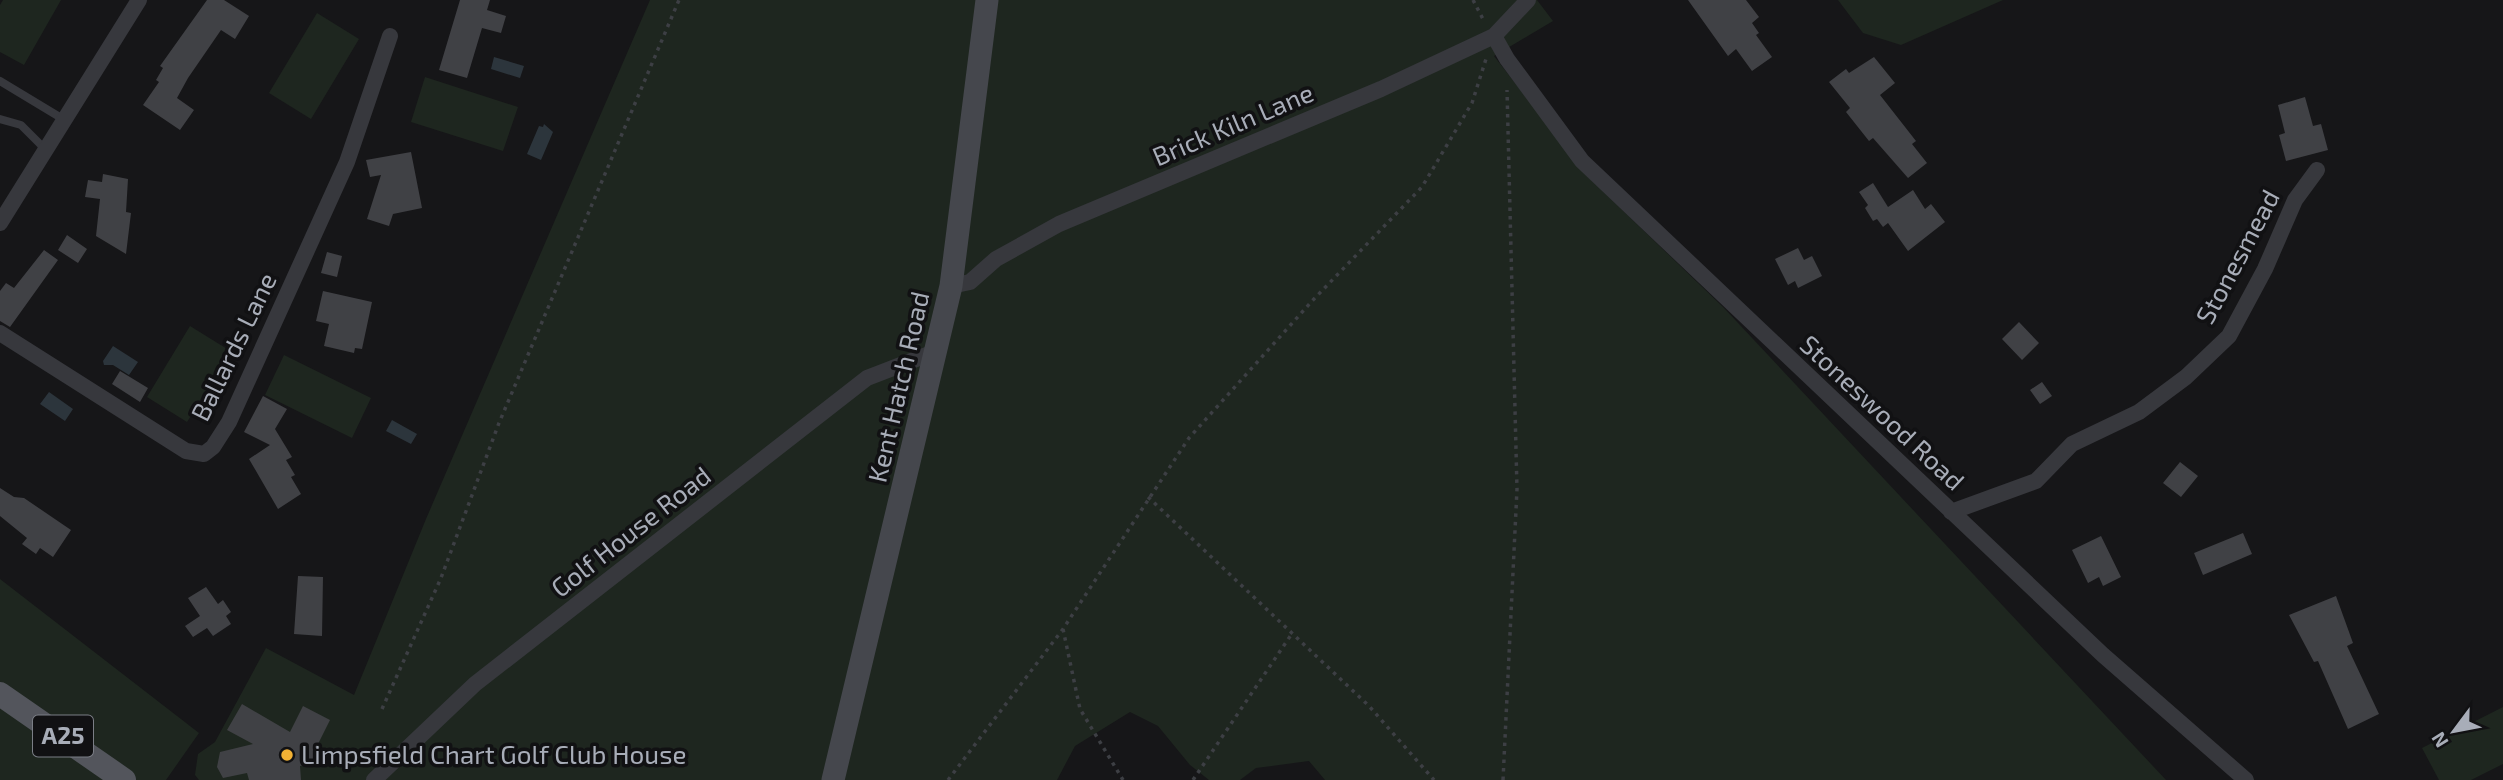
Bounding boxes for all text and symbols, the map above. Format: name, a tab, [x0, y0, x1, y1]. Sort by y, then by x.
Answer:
street label: Brick Kiln Lane	[1147, 76, 1317, 171]
street label: Stonesmead	[2188, 184, 2285, 329]
street label: Ballards Lane	[183, 267, 282, 425]
street label: Kent Hatch Road	[861, 288, 935, 485]
street label: Stoneswood Road	[1795, 328, 1971, 496]
street label: Golf House Road	[544, 459, 716, 603]
north arrow	[2419, 696, 2489, 766]
road number: A25	[33, 716, 93, 756]
text: N	[2426, 728, 2453, 752]
place label: Limpsfield Chart Golf Club House	[301, 738, 686, 769]
marker: Limpsfield Chart Golf Club House	[279, 747, 295, 763]

